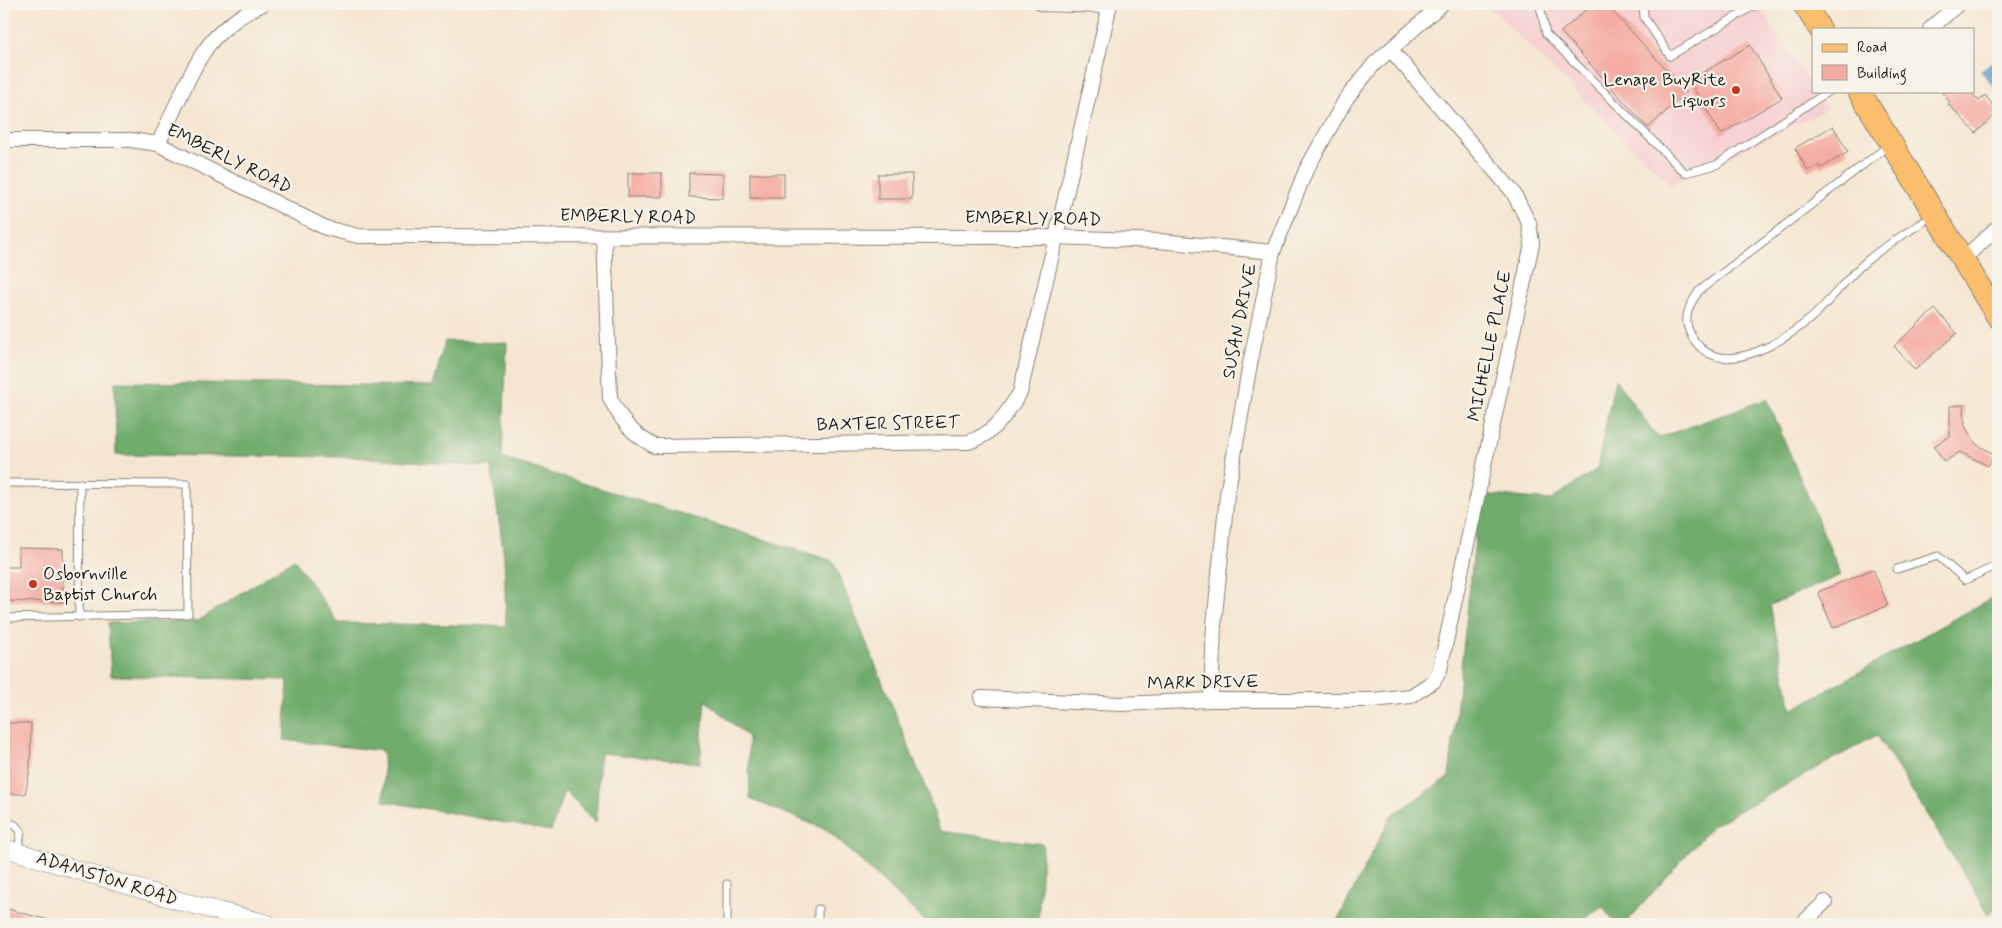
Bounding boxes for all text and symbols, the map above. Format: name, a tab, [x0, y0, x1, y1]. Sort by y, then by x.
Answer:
legend	[1812, 28, 1974, 92]
text: Road	[1857, 38, 1887, 58]
text: Building	[1857, 64, 1907, 85]
place label: Lenape BuyRite Liquors	[1603, 68, 1726, 113]
marker: Lenape BuyRite Liquors	[1730, 84, 1742, 96]
street label: EMBERLY ROAD	[163, 118, 295, 200]
street label: EMBERLY ROAD	[560, 204, 696, 230]
street label: EMBERLY ROAD	[965, 206, 1101, 232]
street label: SUSAN DRIVE	[1217, 261, 1263, 381]
street label: MICHELLE PLACE	[1462, 268, 1518, 424]
street label: BAXTER STREET	[816, 411, 961, 437]
place label: Osbornville Baptist Church	[43, 562, 157, 607]
marker: Osbornville Baptist Church	[27, 578, 39, 590]
street label: MARK DRIVE	[1147, 670, 1259, 696]
street label: ADAMSTON ROAD	[33, 846, 181, 912]

